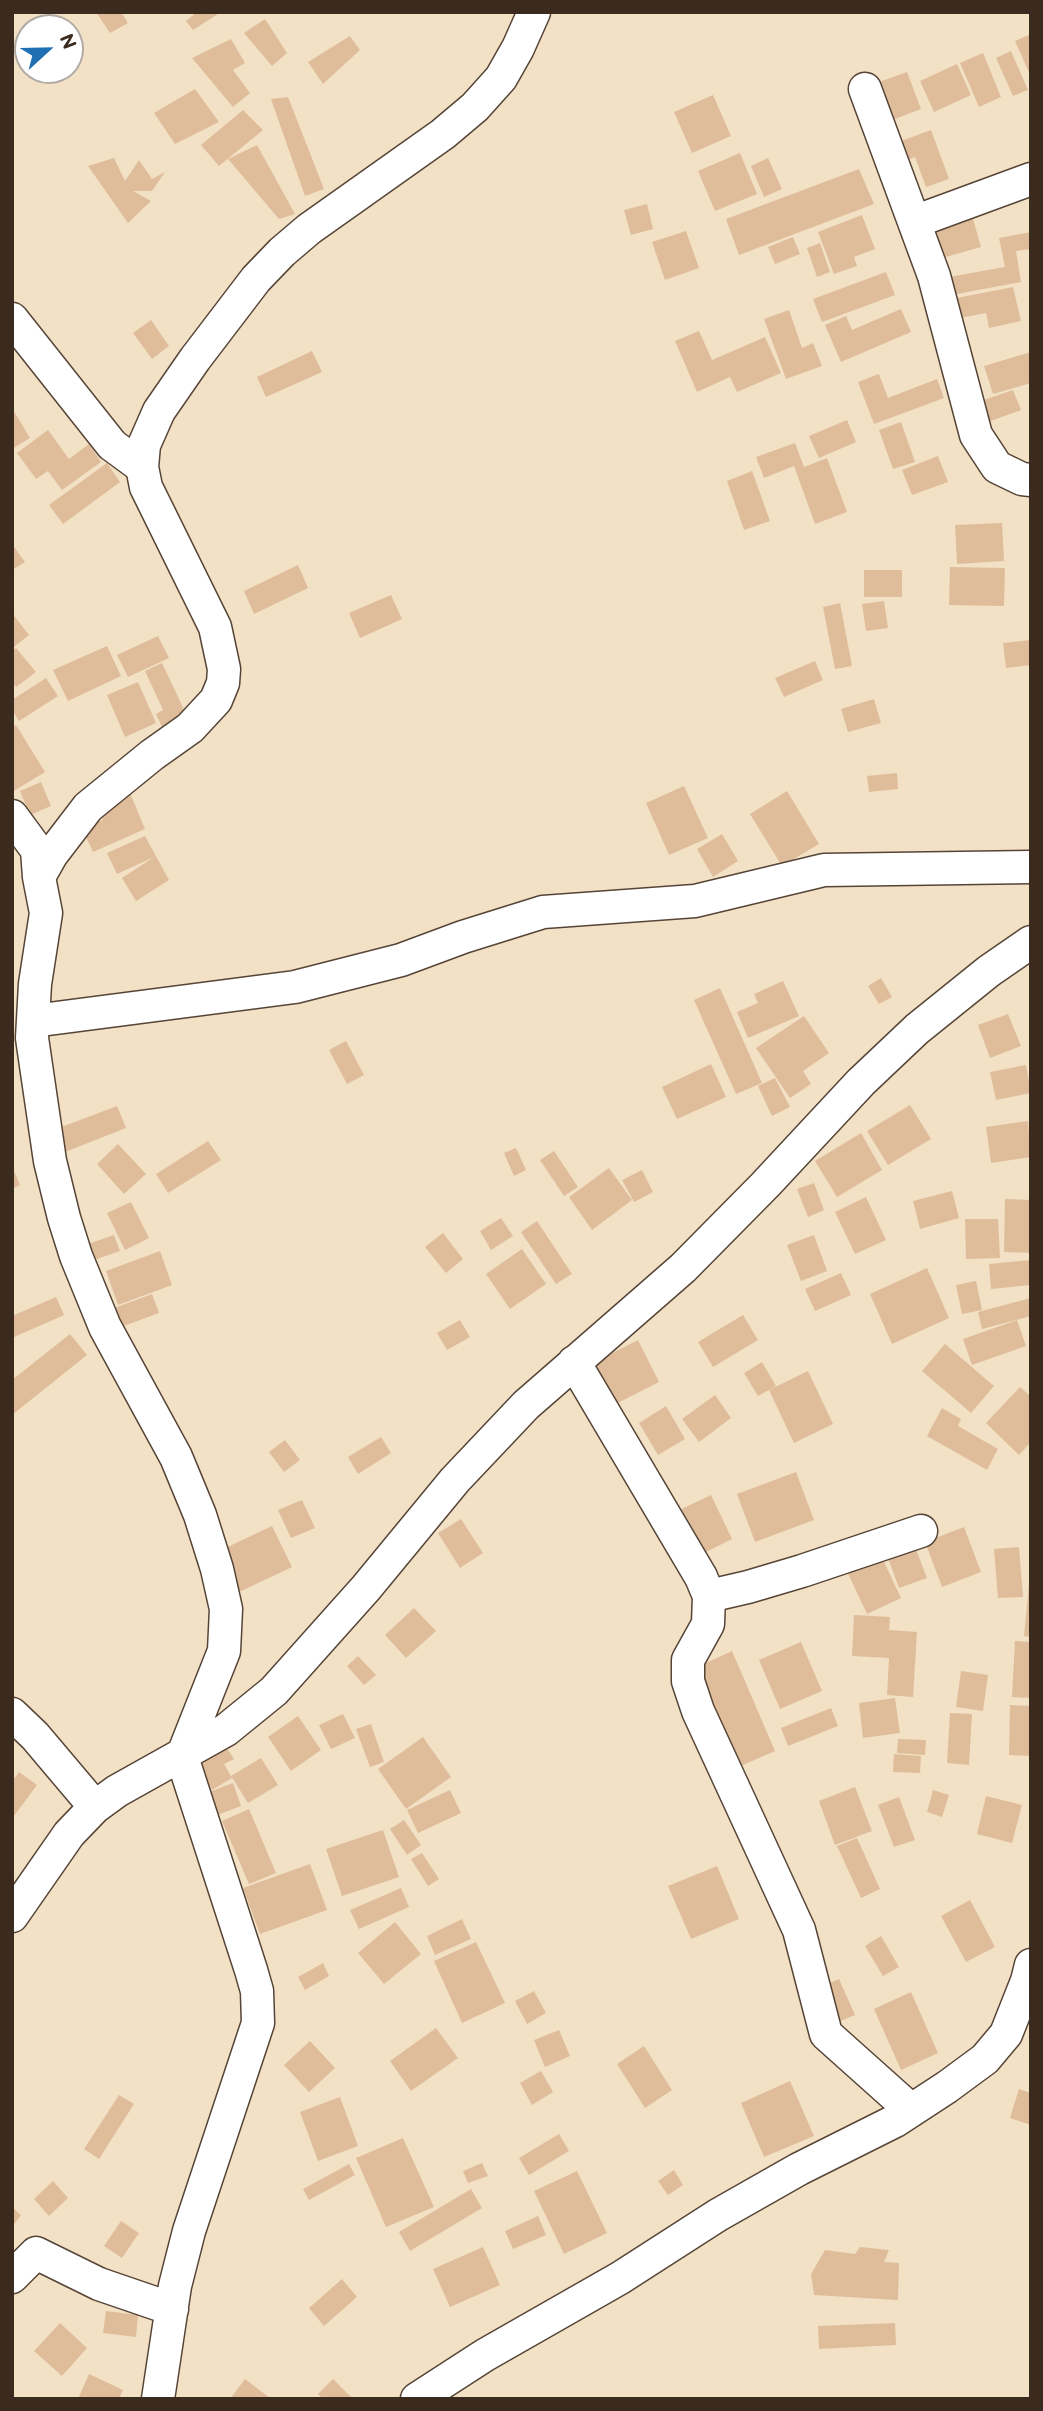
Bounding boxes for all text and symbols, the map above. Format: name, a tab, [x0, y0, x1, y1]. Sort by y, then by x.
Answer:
north arrow	[14, 14, 84, 84]
text: N	[54, 31, 80, 53]

